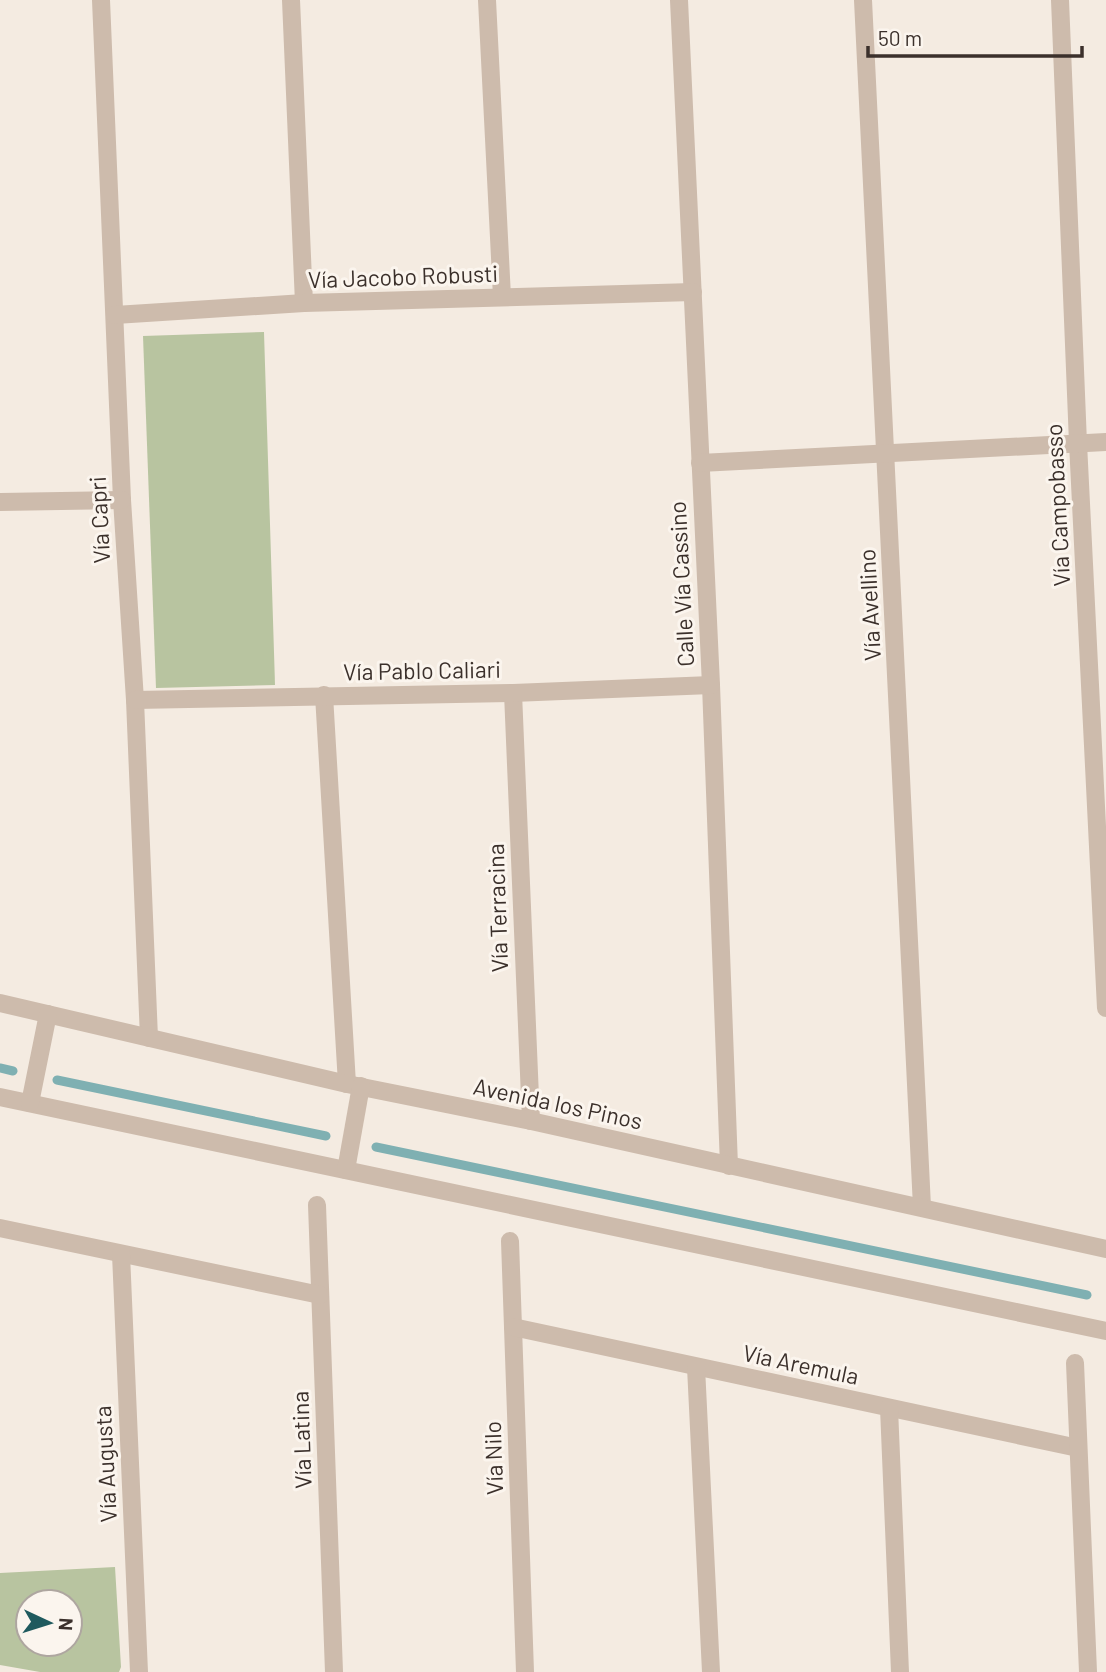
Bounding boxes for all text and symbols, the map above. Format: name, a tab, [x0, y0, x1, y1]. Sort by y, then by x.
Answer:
scale bar	[868, 14, 1082, 58]
text: 50 m	[878, 25, 922, 50]
street label: Vía Jacobo Robusti	[307, 259, 499, 293]
street label: Vía Campobasso	[1039, 423, 1075, 587]
street label: Vía Capri	[83, 476, 115, 564]
street label: Calle Vía Cassino	[663, 501, 699, 667]
street label: Vía Avellino	[852, 548, 886, 662]
street label: Vía Pablo Caliari	[343, 655, 501, 685]
street label: Vía Terracina	[481, 843, 513, 973]
street label: Avenida los Pinos	[471, 1071, 645, 1135]
street label: Vía Aremula	[741, 1338, 861, 1390]
street label: Vía Latina	[285, 1391, 317, 1489]
street label: Vía Augusta	[88, 1405, 122, 1523]
street label: Vía Nilo	[478, 1421, 508, 1495]
north arrow	[14, 1588, 84, 1658]
text: N	[55, 1617, 78, 1631]

